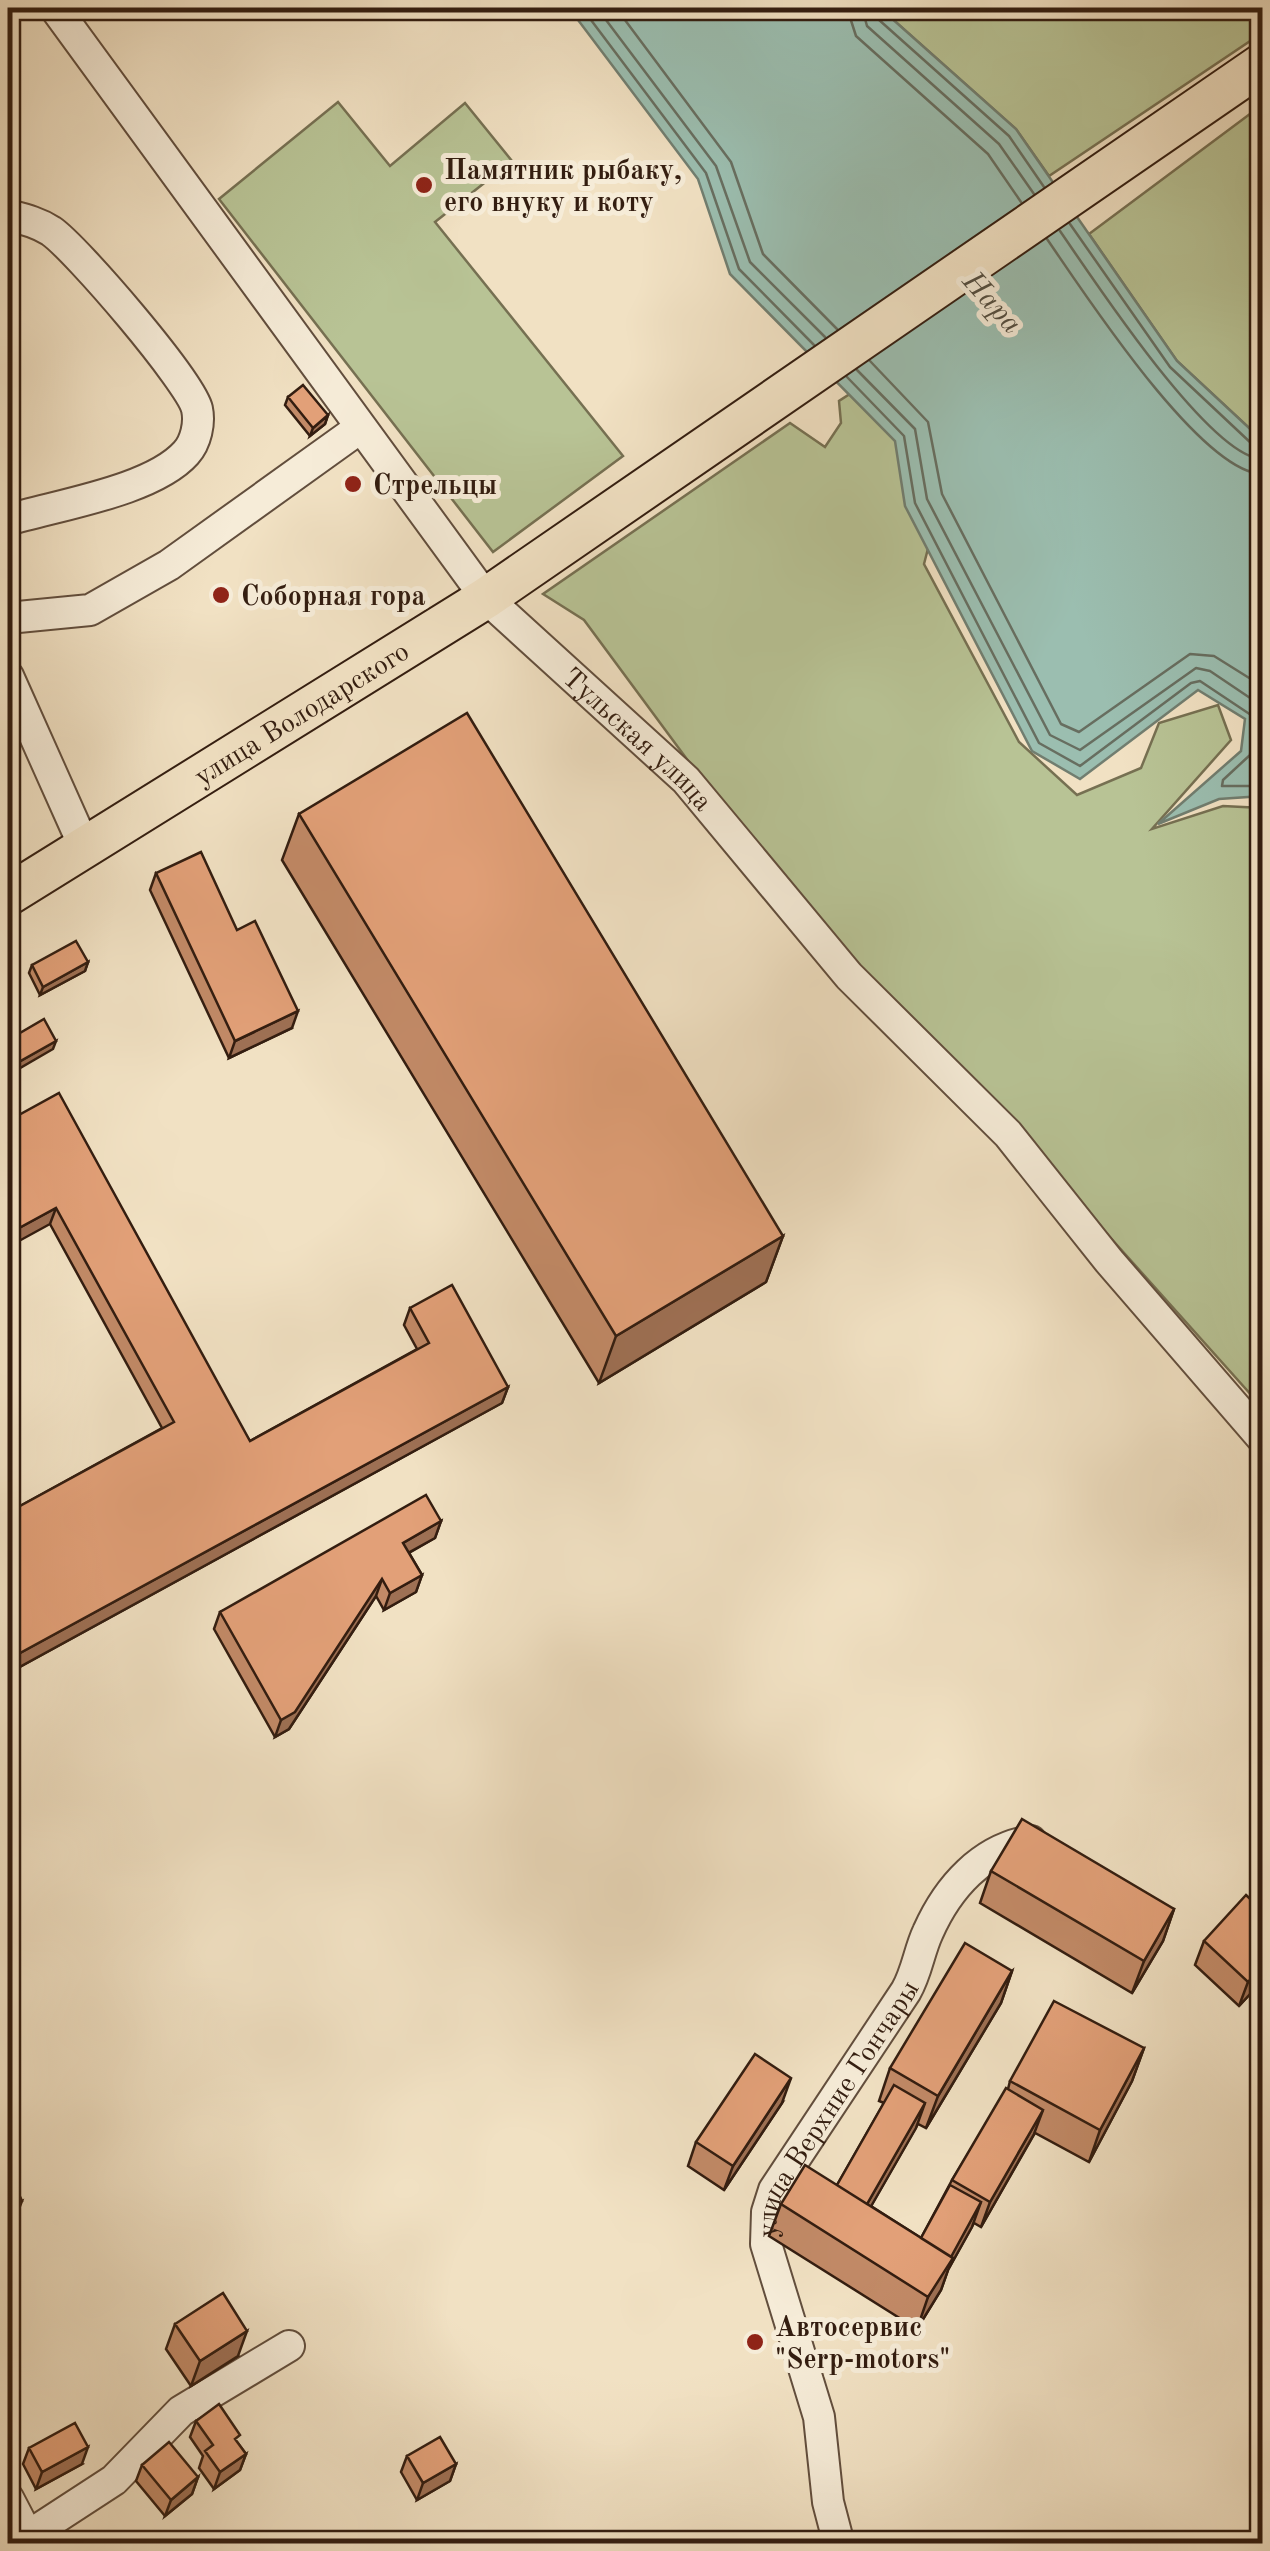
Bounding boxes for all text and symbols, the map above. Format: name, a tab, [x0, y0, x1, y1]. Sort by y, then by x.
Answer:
place label: Памятник рыбаку, его внуку и коту	[444, 158, 682, 218]
marker: Памятник рыбаку, его внуку и коту	[413, 174, 435, 196]
water label: Нара	[955, 266, 1027, 340]
place label: Стрельцы	[373, 472, 497, 501]
marker: Стрельцы	[342, 473, 364, 495]
place label: Соборная гора	[241, 583, 426, 612]
marker: Соборная гора	[210, 584, 232, 606]
street label: улица Володарского	[190, 638, 415, 793]
street label: Тульская улица	[556, 664, 716, 817]
street label: улица Верхние Гончары	[755, 1977, 926, 2238]
place label: Автосервис "Serp-motors"	[775, 2315, 950, 2375]
marker: Автосервис "Serp-motors"	[744, 2331, 766, 2353]

